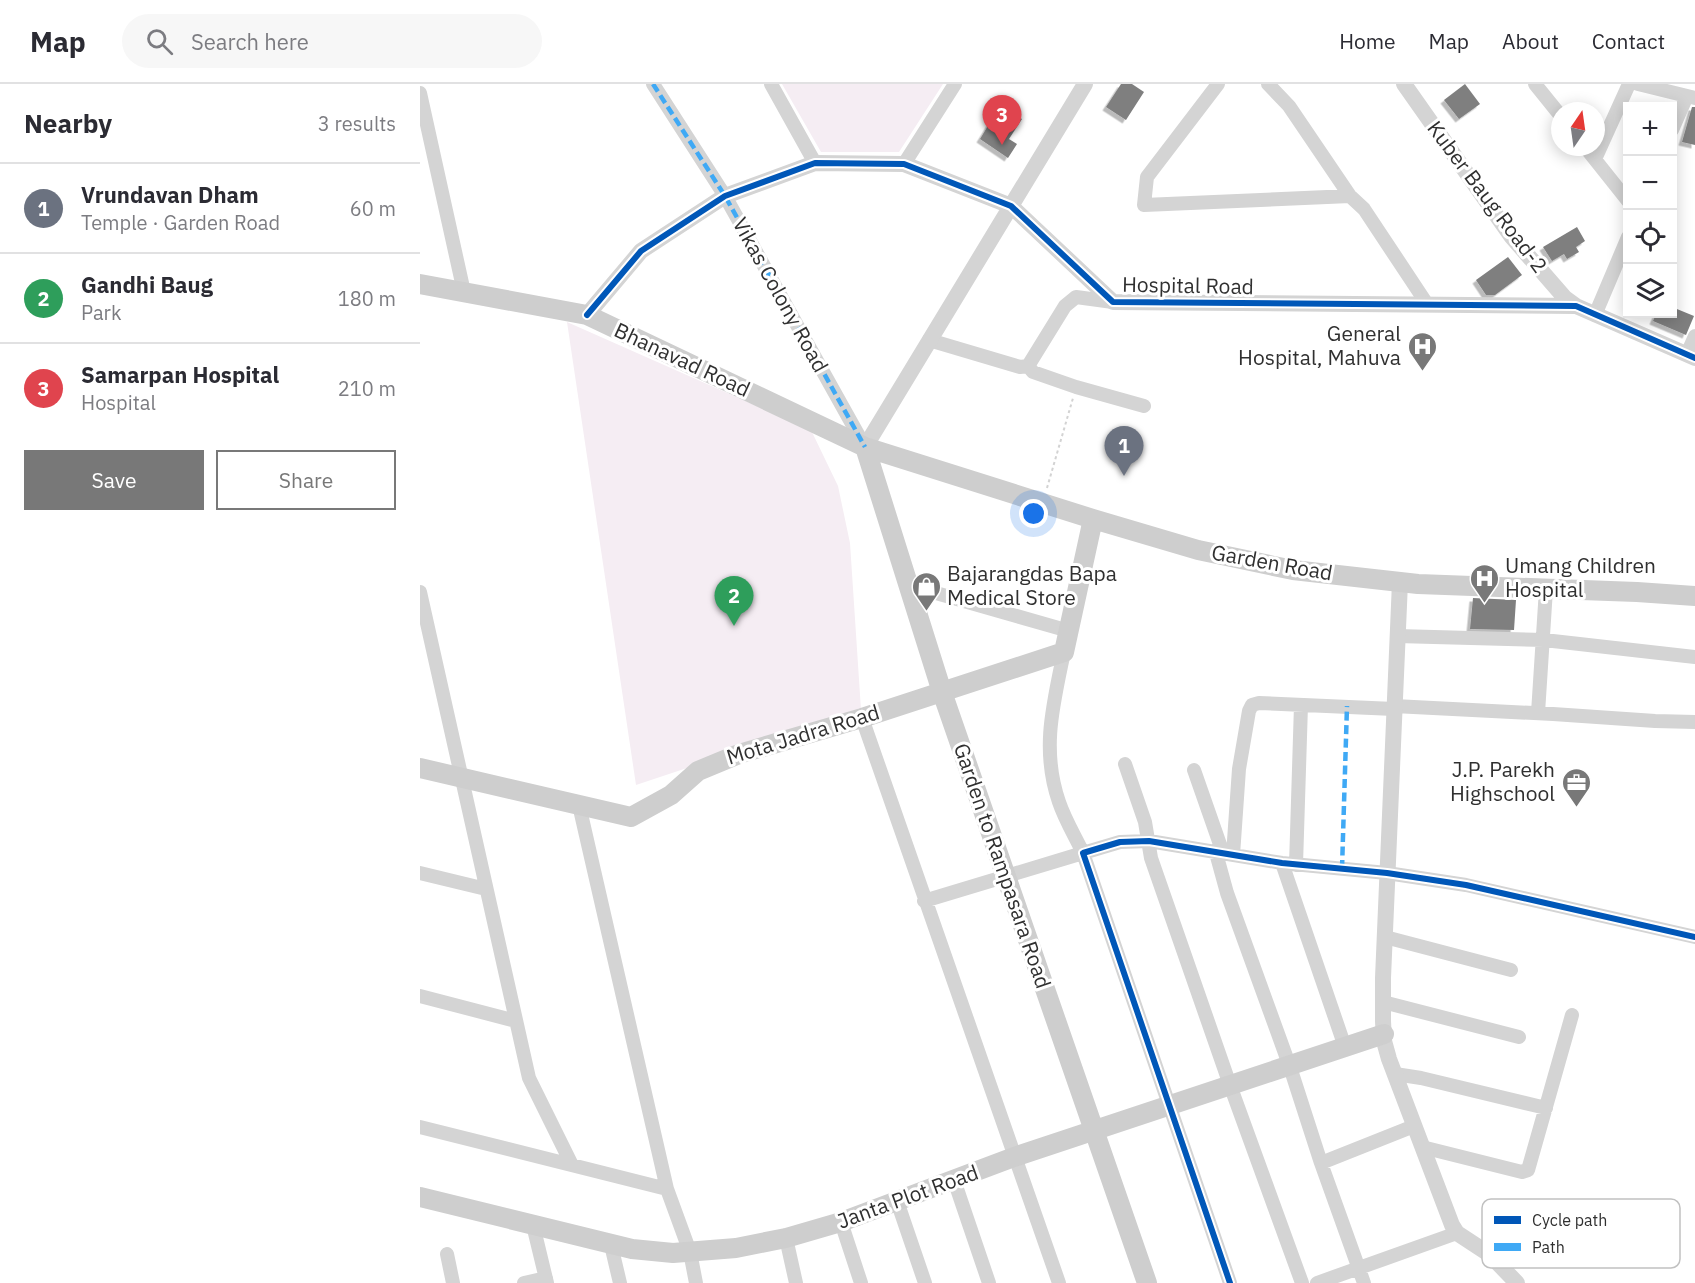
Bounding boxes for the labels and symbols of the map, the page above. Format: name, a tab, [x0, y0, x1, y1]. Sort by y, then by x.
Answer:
pin: 3	[982, 95, 1022, 145]
north arrow	[1551, 102, 1605, 156]
street label: Kuber Baug Road-2	[1421, 115, 1554, 278]
street label: Vikas Colony Road	[727, 212, 835, 377]
street label: Hospital Road	[1122, 270, 1254, 300]
street label: Bhanavad Road	[610, 315, 755, 403]
place label: General Hospital, Mahuva	[1238, 319, 1401, 371]
hospital icon: General Hospital, Mahuva	[1406, 330, 1438, 372]
pin: 1	[1104, 426, 1144, 476]
your location	[1019, 499, 1048, 528]
street label: Garden Road	[1210, 538, 1335, 586]
place label: Umang Children Hospital	[1505, 551, 1656, 603]
place label: Bajarangdas Bapa Medical Store	[947, 559, 1117, 611]
hospital icon: Umang Children Hospital	[1468, 562, 1500, 604]
shop icon: Bajarangdas Bapa Medical Store	[910, 570, 942, 612]
pin: 2	[714, 576, 754, 626]
street label: Mota Jadra Road	[723, 697, 883, 771]
street label: Garden to Rampasara Road	[948, 739, 1058, 992]
place label: J.P. Parekh Highschool	[1450, 755, 1555, 807]
office icon: J.P. Parekh Highschool	[1560, 766, 1592, 808]
street label: Janta Plot Road	[833, 1158, 982, 1235]
legend	[1482, 1199, 1680, 1268]
text: Cycle path	[1532, 1210, 1607, 1230]
text: Path	[1532, 1237, 1565, 1257]

